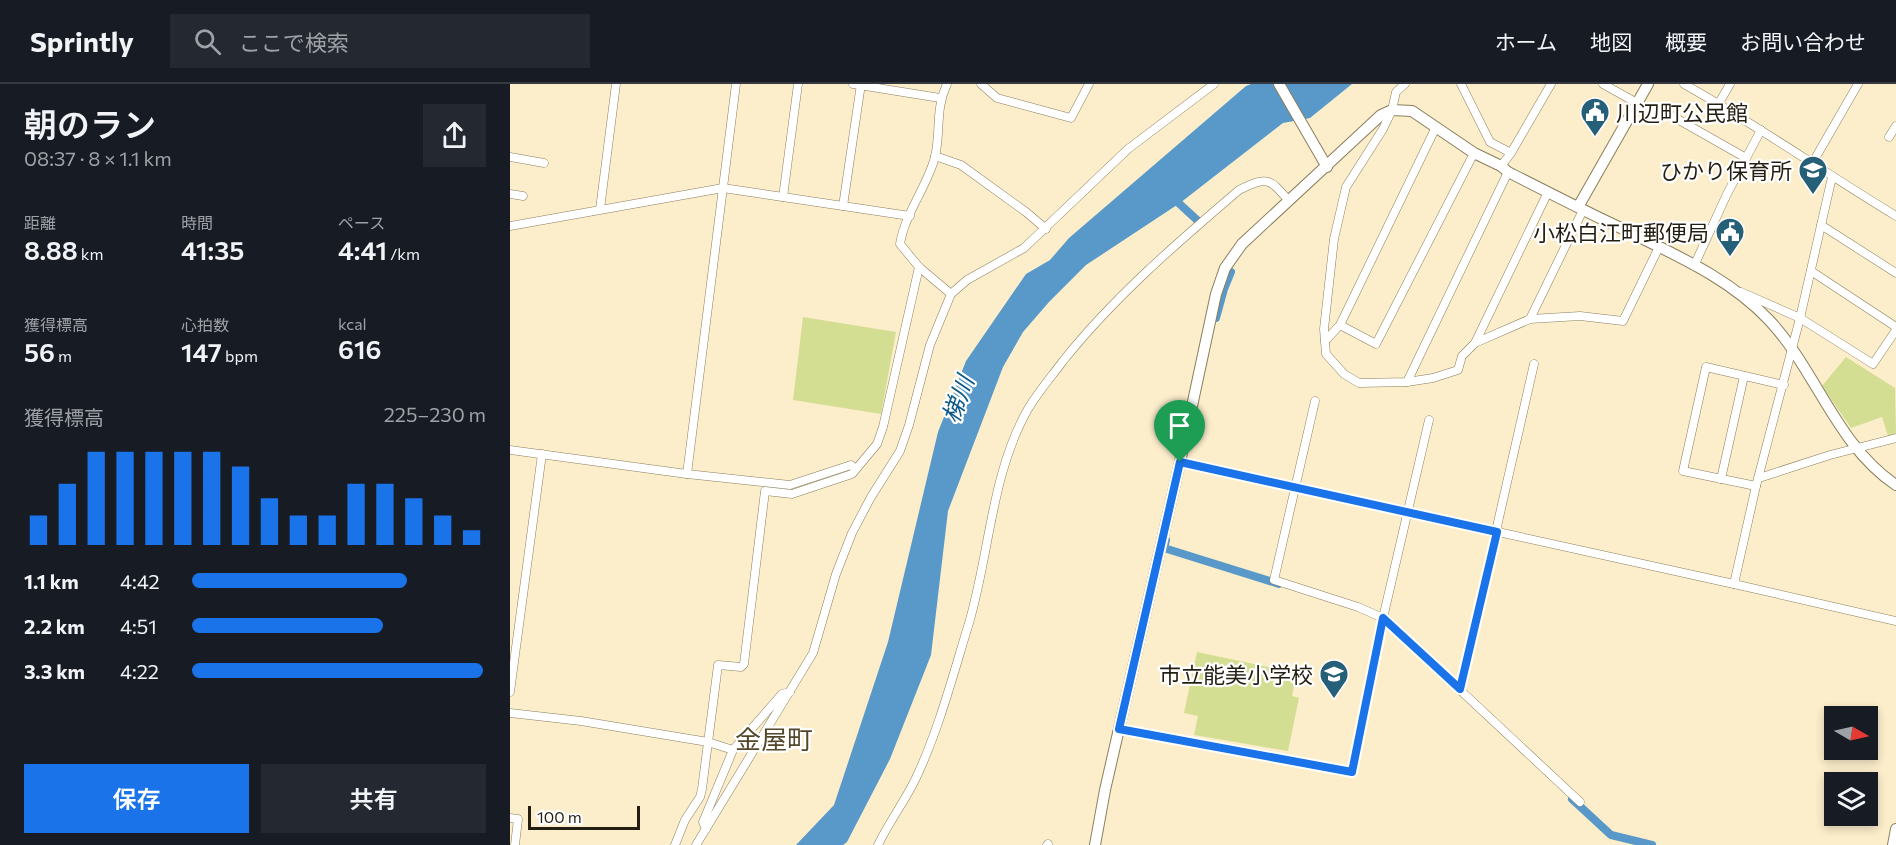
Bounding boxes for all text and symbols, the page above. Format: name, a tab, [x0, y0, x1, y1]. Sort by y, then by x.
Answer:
search box	[170, 14, 590, 68]
text: Sprintly	[30, 24, 134, 58]
icon: search	[191, 25, 224, 58]
text: ここで検索	[239, 29, 349, 56]
text: ホーム	[1495, 29, 1557, 54]
text: 地図	[1590, 29, 1632, 54]
text: 概要	[1665, 29, 1707, 54]
text: お問い合わせ	[1740, 29, 1866, 54]
public building icon: 川辺町公民館	[1579, 96, 1611, 138]
place label: 川辺町公民館	[1616, 99, 1748, 126]
text: 朝のラン	[24, 103, 156, 144]
button: share	[423, 104, 486, 167]
text: 08:37 · 8 × 1.1 km	[24, 146, 172, 170]
school or university icon: ひかり保育所	[1797, 154, 1829, 196]
place label: ひかり保育所	[1660, 157, 1792, 184]
text: 距離	[24, 213, 56, 232]
text: 時間	[181, 213, 213, 232]
text: ペース	[338, 213, 385, 232]
public building icon: 小松白江町郵便局	[1714, 216, 1746, 258]
place label: 小松白江町郵便局	[1533, 219, 1709, 246]
text: 8.88	[24, 234, 78, 265]
text: 41:35	[181, 234, 244, 265]
text: 4:41	[338, 234, 387, 265]
text: km	[78, 244, 104, 263]
text: /km	[387, 244, 420, 263]
text: kcal	[338, 314, 367, 333]
text: 獲得標高	[24, 315, 88, 334]
text: 心拍数	[181, 315, 229, 334]
text: 616	[338, 333, 381, 364]
text: 56	[24, 336, 55, 367]
text: 147	[181, 336, 222, 367]
text: m	[55, 346, 72, 365]
text: bpm	[222, 346, 258, 365]
water label: 梯川	[935, 369, 980, 427]
pin	[1154, 400, 1205, 462]
text: 225–230 m	[384, 402, 486, 426]
text: 獲得標高	[24, 405, 104, 429]
icon: arrive	[1163, 409, 1196, 442]
text: 1.1 km	[24, 569, 79, 593]
text: 4:42	[120, 569, 160, 593]
text: 2.2 km	[24, 614, 85, 638]
text: 4:51	[120, 614, 157, 638]
school or university icon: 市立能美小学校	[1318, 658, 1350, 700]
text: 3.3 km	[24, 659, 85, 683]
text: 4:22	[120, 659, 159, 683]
place label: 市立能美小学校	[1159, 661, 1313, 688]
north arrow	[1824, 706, 1878, 760]
map controls	[1824, 706, 1878, 826]
district label: 金屋町	[735, 723, 813, 754]
button: 保存	[24, 764, 249, 833]
button: 共有	[261, 764, 486, 833]
button: layers	[1824, 772, 1878, 826]
scale bar	[528, 803, 640, 830]
text: 100 m	[537, 807, 582, 826]

